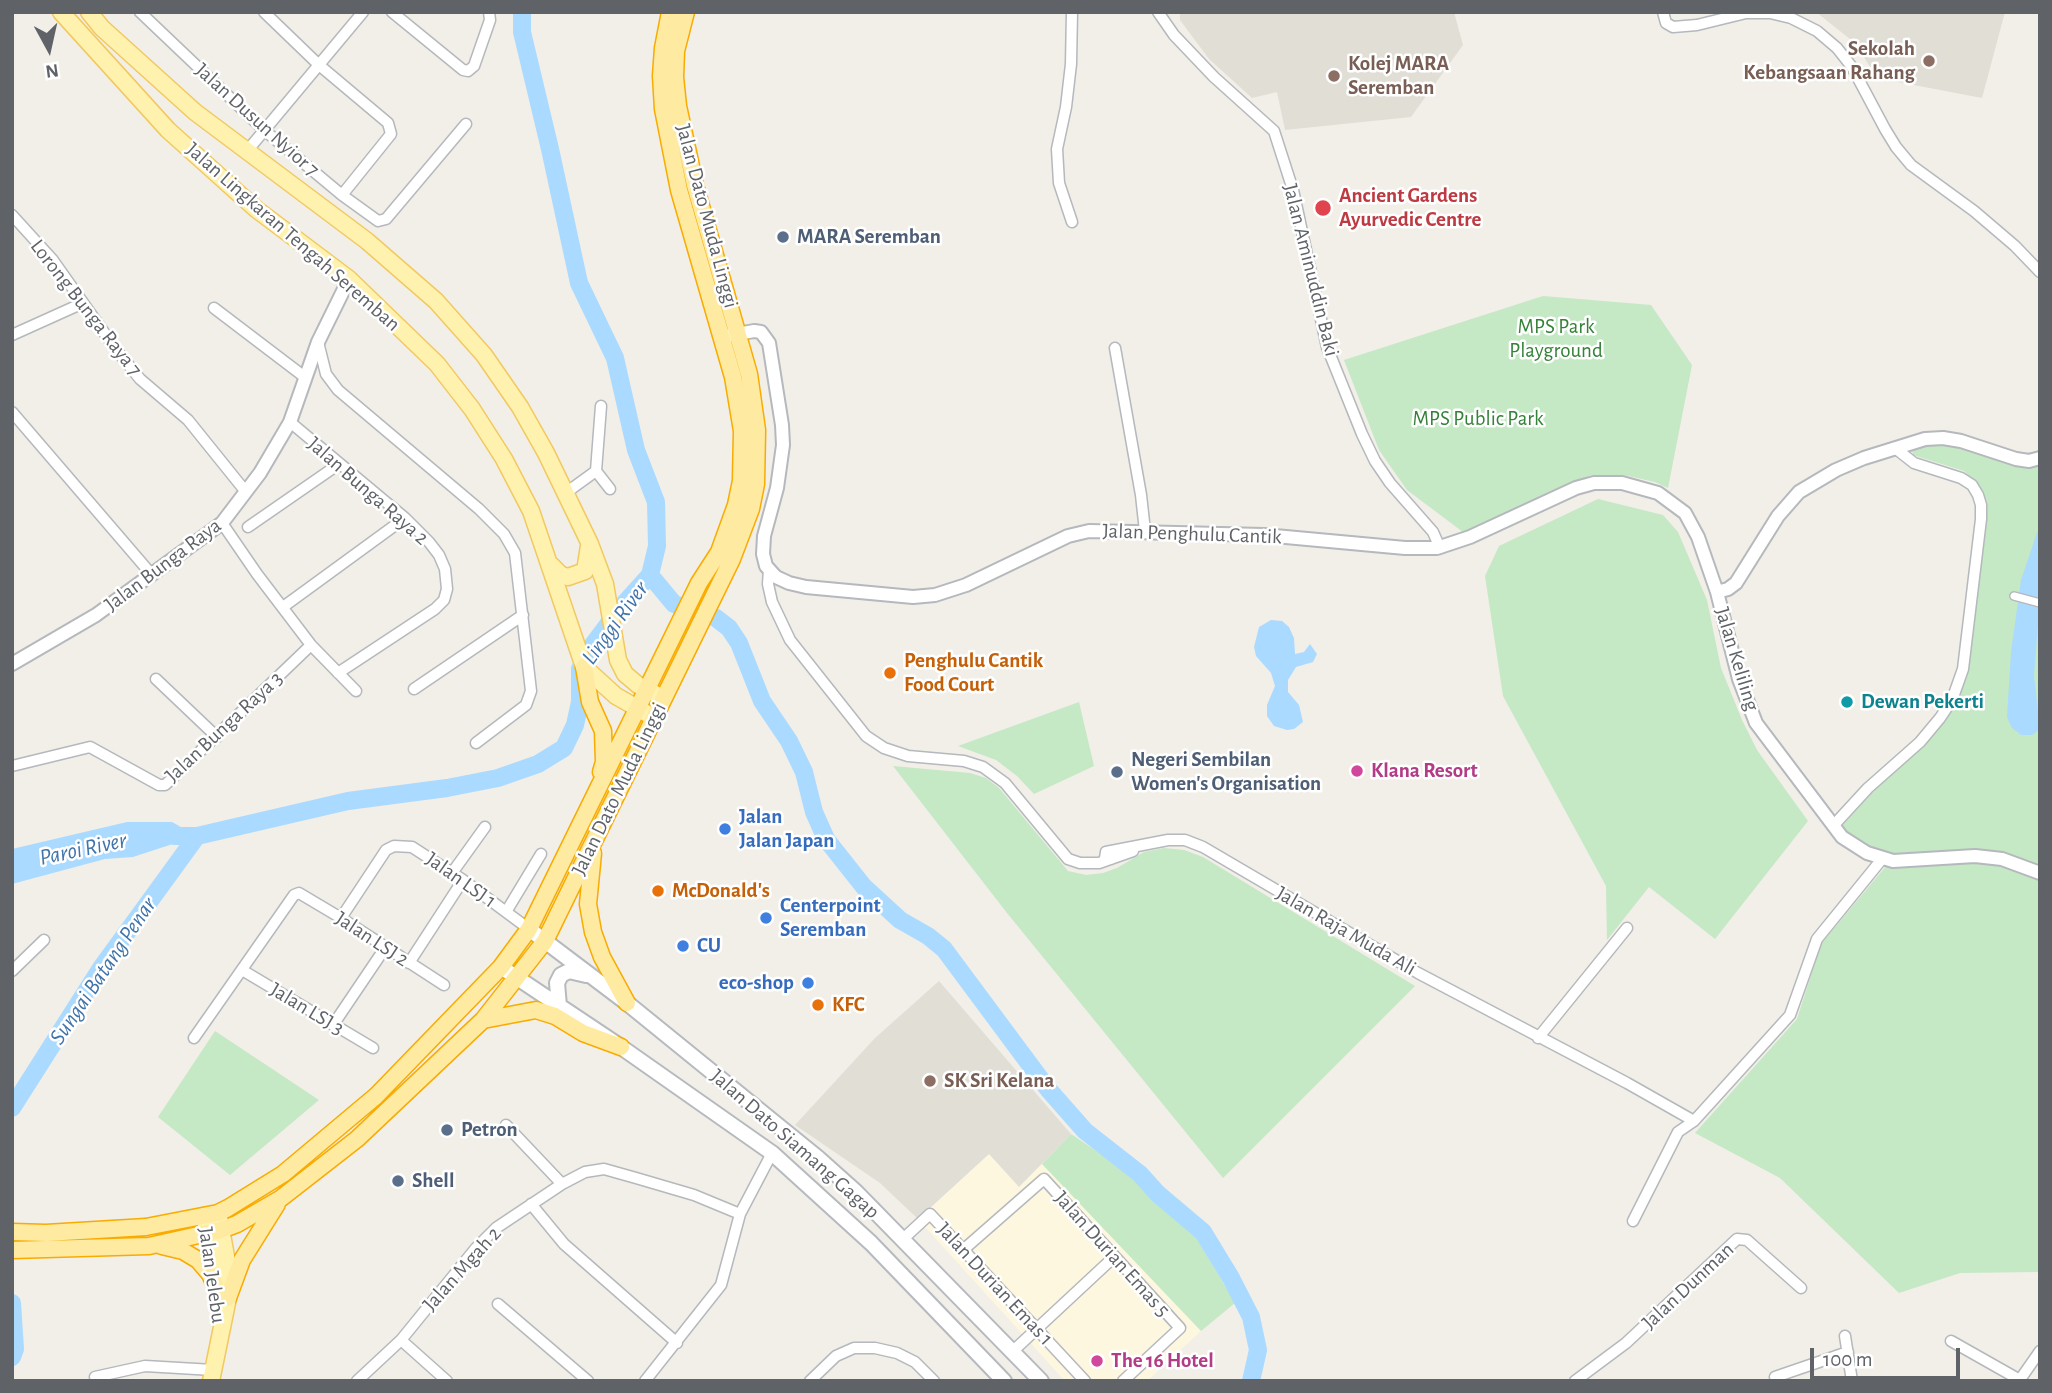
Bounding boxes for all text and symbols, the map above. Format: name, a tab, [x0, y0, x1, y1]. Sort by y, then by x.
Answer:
north arrow	[14, 14, 84, 84]
place label: Sekolah Kebangsaan Rahang	[1743, 36, 1915, 86]
place label: Kolej MARA Seremban	[1348, 51, 1449, 101]
marker: Sekolah Kebangsaan Rahang	[1921, 53, 1937, 69]
street label: Jalan Dusun Nyior 7	[190, 58, 324, 182]
text: N	[44, 60, 60, 81]
marker: Kolej MARA Seremban	[1326, 68, 1342, 84]
street label: Jalan Dato Muda Linggi	[670, 121, 744, 311]
street label: Jalan Lingkaran Tengah Seremban	[181, 137, 405, 337]
street label: Jalan Aminuddin Baki	[1277, 181, 1345, 359]
place label: Ancient Gardens Ayurvedic Centre	[1339, 183, 1481, 233]
marker: Ancient Gardens Ayurvedic Centre	[1313, 198, 1333, 218]
place label: MARA Seremban	[797, 224, 941, 250]
marker: MARA Seremban	[775, 229, 791, 245]
street label: Lorong Bunga Raya 7	[25, 234, 147, 382]
park label: MPS Park Playground	[1509, 314, 1603, 364]
park label: MPS Public Park	[1412, 406, 1544, 432]
street label: Jalan Bunga Raya 2	[302, 431, 434, 551]
street label: Jalan Bunga Raya	[100, 513, 226, 617]
street label: Jalan Penghulu Cantik	[1102, 518, 1282, 550]
water label: Linggi River	[576, 576, 654, 670]
street label: Jalan Keliling	[1709, 604, 1765, 714]
place label: Penghulu Cantik Food Court	[904, 648, 1043, 698]
marker: Penghulu Cantik Food Court	[882, 665, 898, 681]
street label: Jalan Bunga Raya 3	[160, 666, 288, 788]
place label: Dewan Pekerti	[1861, 689, 1984, 715]
marker: Dewan Pekerti	[1839, 694, 1855, 710]
street label: Jalan Dato Muda Linggi	[566, 698, 672, 880]
place label: Negeri Sembilan Women's Organisation	[1131, 747, 1321, 797]
place label: Klana Resort	[1371, 758, 1478, 784]
marker: Klana Resort	[1349, 763, 1365, 779]
marker: Negeri Sembilan Women's Organisation	[1109, 764, 1125, 780]
place label: Jalan Jalan Japan	[739, 804, 834, 854]
marker: Jalan Jalan Japan	[717, 821, 733, 837]
water label: Paroi River	[37, 826, 129, 872]
street label: Jalan LSJ 1	[421, 847, 501, 913]
place label: McDonald's	[672, 878, 770, 904]
street label: Jalan Raja Muda Ali	[1271, 881, 1421, 981]
marker: McDonald's	[650, 883, 666, 899]
water label: Sungai Batang Penar	[44, 892, 162, 1050]
place label: Centerpoint Seremban	[780, 893, 881, 943]
street label: Jalan LSJ 2	[330, 906, 414, 972]
marker: Centerpoint Seremban	[758, 910, 774, 926]
place label: CU	[697, 933, 721, 959]
marker: CU	[675, 938, 691, 954]
place label: eco-shop	[719, 970, 794, 996]
marker: eco-shop	[800, 975, 816, 991]
street label: Jalan LSJ 3	[265, 977, 349, 1041]
place label: KFC	[832, 992, 865, 1018]
marker: KFC	[810, 997, 826, 1013]
street label: Jalan Dato Siamang Gagap	[705, 1064, 885, 1224]
place label: SK Sri Kelana	[944, 1068, 1054, 1094]
marker: SK Sri Kelana	[922, 1073, 938, 1089]
place label: Petron	[461, 1117, 518, 1143]
marker: Petron	[439, 1122, 455, 1138]
place label: Shell	[412, 1168, 454, 1194]
marker: Shell	[390, 1173, 406, 1189]
street label: Jalan Durian Emas 5	[1049, 1186, 1175, 1322]
street label: Jalan Durian Emas 1	[931, 1217, 1059, 1351]
street label: Jalan Mgah 2	[418, 1222, 506, 1316]
street label: Jalan Jelebu	[193, 1225, 231, 1325]
street label: Jalan Dunman	[1637, 1237, 1739, 1335]
scale bar	[1814, 1334, 1965, 1378]
place label: The 16 Hotel	[1111, 1348, 1214, 1374]
text: 100 m	[1823, 1349, 1873, 1370]
marker: The 16 Hotel	[1089, 1353, 1105, 1369]

